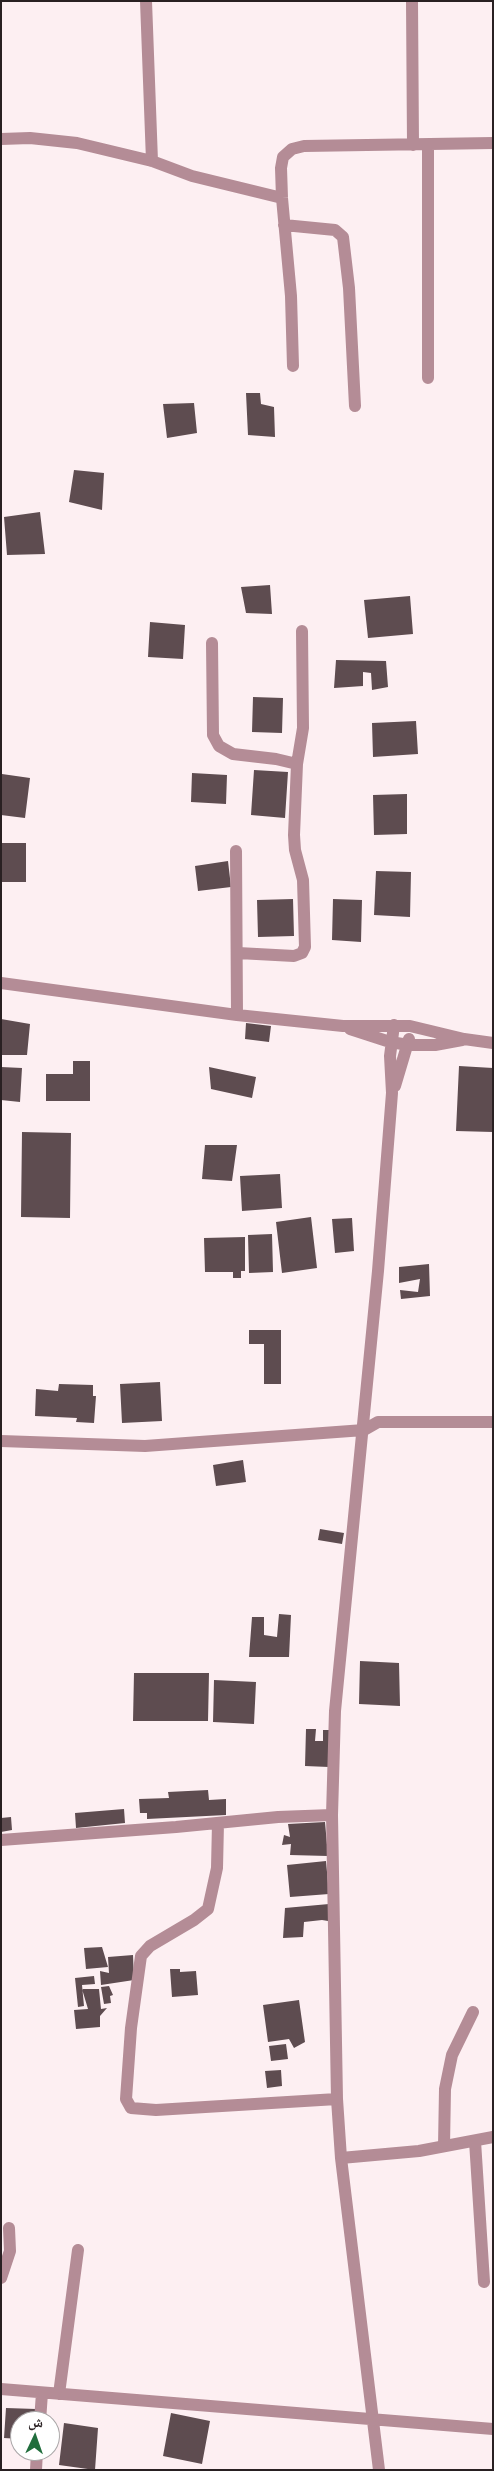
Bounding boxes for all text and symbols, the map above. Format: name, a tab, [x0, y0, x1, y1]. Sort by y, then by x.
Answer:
north arrow	[10, 2411, 60, 2461]
text: ش	[28, 2413, 44, 2431]

